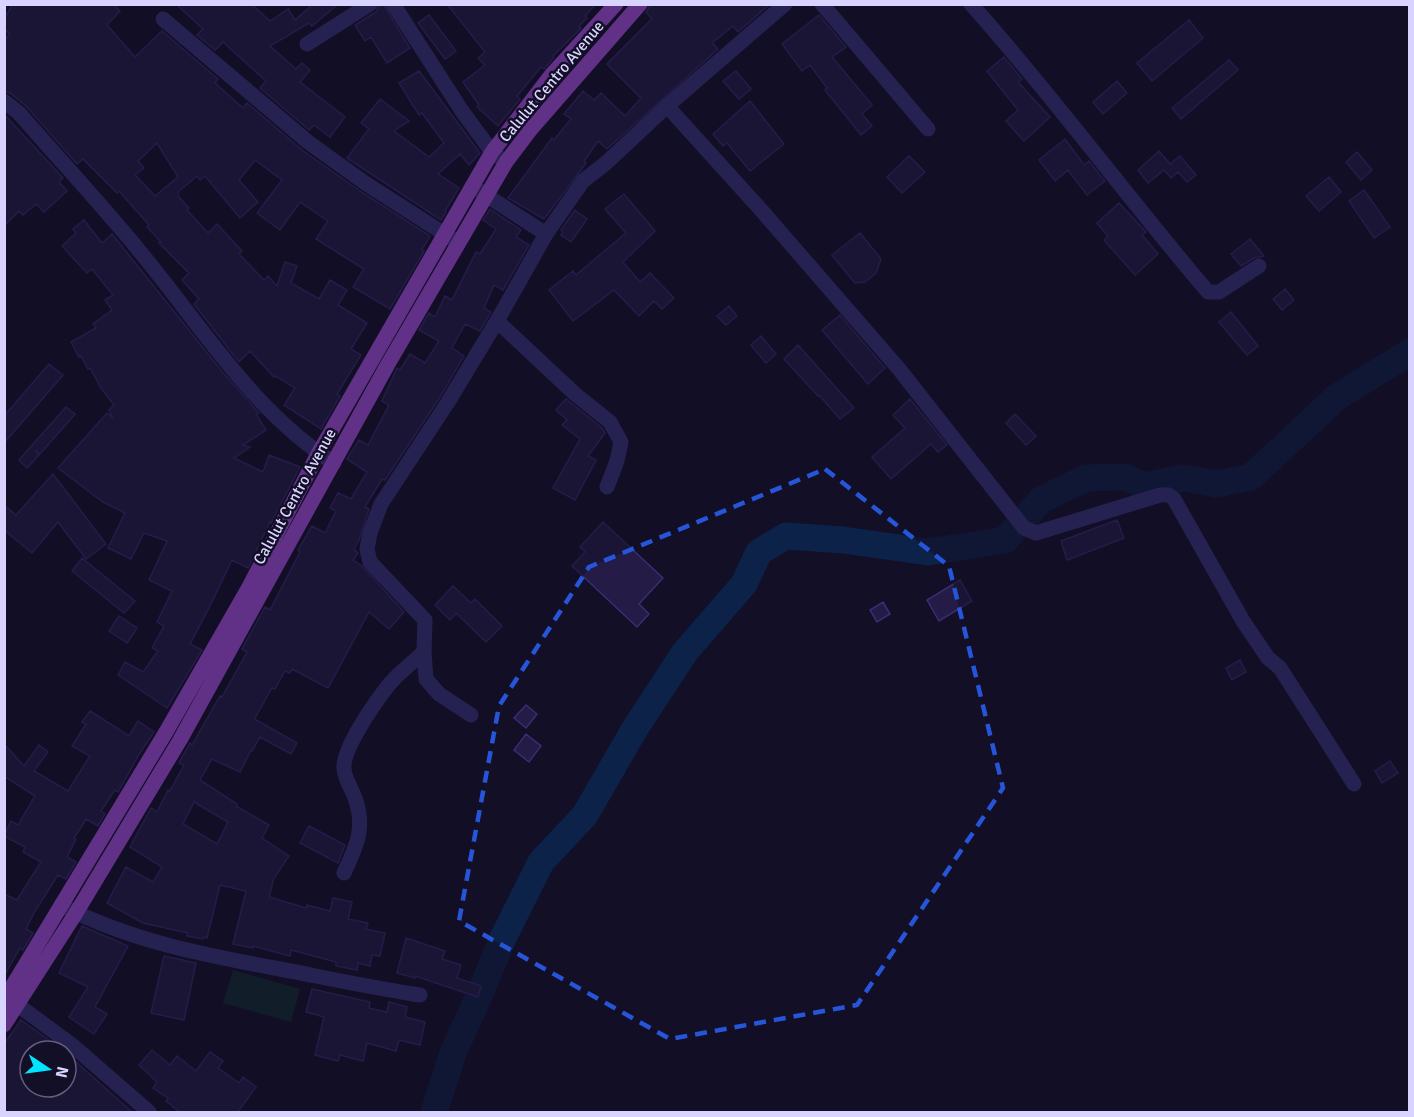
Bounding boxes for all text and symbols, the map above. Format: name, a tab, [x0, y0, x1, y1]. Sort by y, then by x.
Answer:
street label: Calulut Centro Avenue	[495, 17, 608, 147]
street label: Calulut Centro Avenue	[249, 425, 341, 568]
north arrow	[18, 1039, 78, 1099]
text: N	[51, 1064, 73, 1080]

